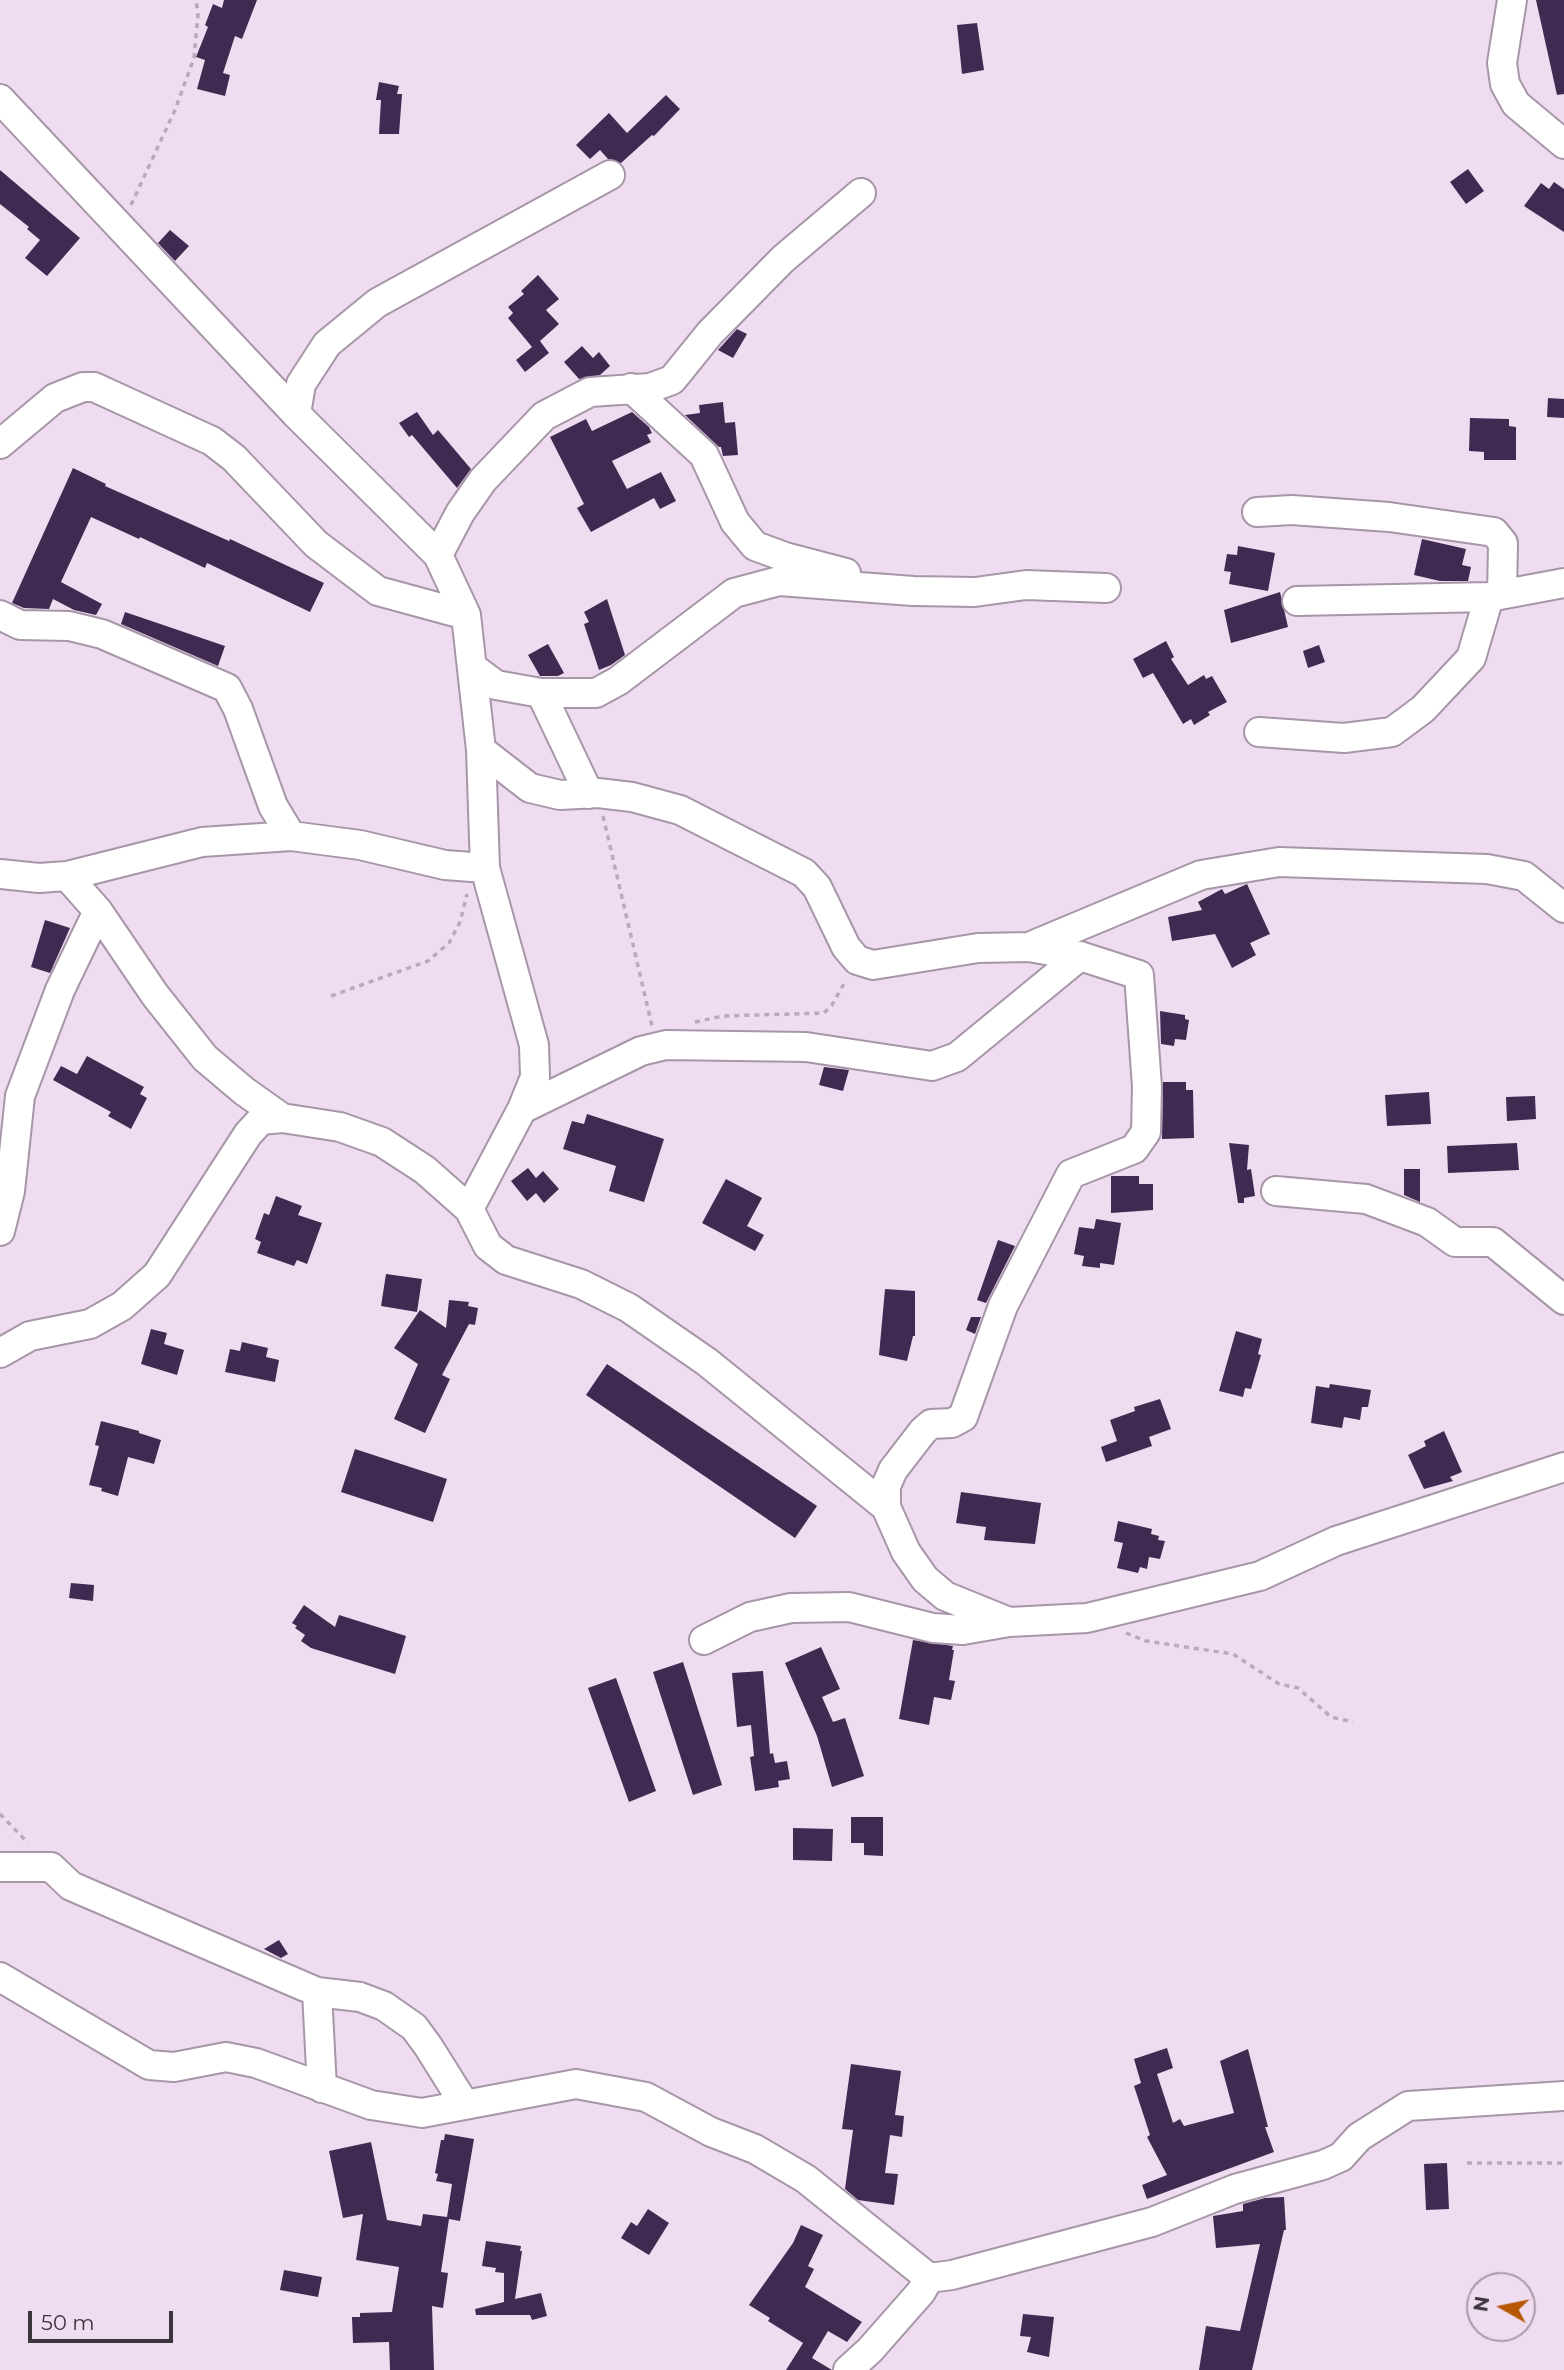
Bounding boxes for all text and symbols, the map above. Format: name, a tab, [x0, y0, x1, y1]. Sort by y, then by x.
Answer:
north arrow	[1466, 2272, 1536, 2342]
text: N	[1469, 2295, 1494, 2313]
scale bar	[32, 2296, 177, 2340]
text: 50 m	[41, 2310, 95, 2335]

